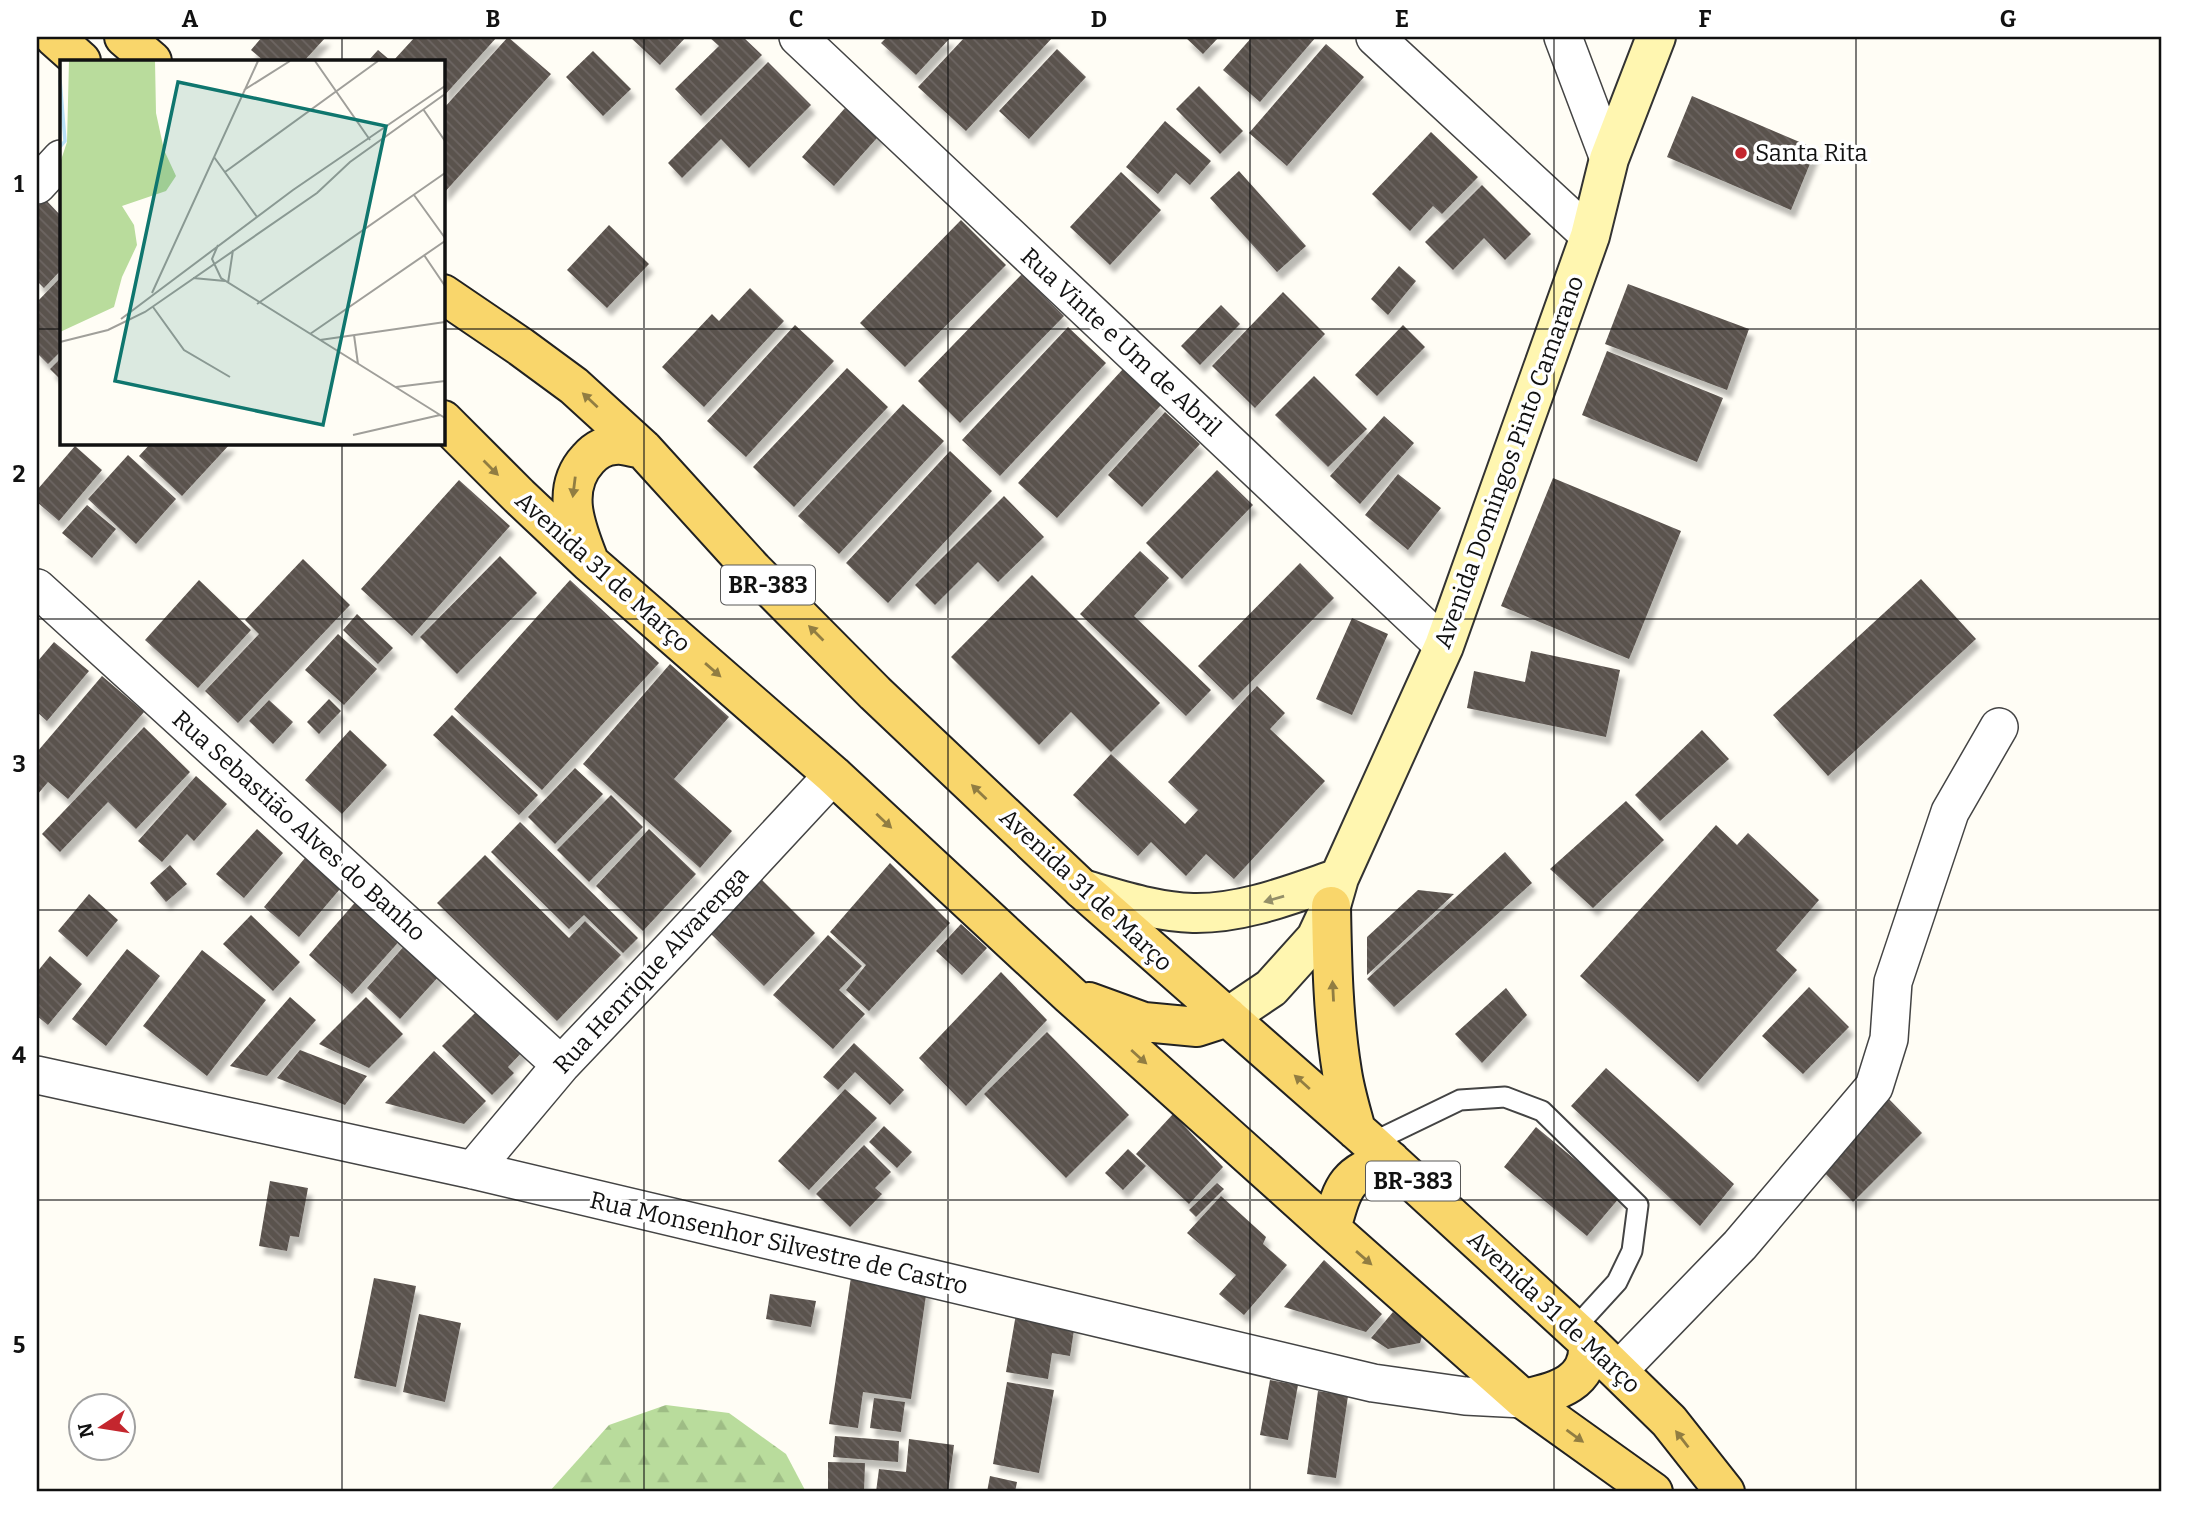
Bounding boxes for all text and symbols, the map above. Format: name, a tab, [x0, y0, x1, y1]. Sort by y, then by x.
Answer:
text: A	[182, 5, 199, 33]
text: B	[486, 5, 500, 33]
text: C	[789, 5, 803, 33]
text: D	[1091, 5, 1107, 33]
text: E	[1395, 5, 1409, 33]
text: F	[1699, 5, 1712, 33]
text: G	[2000, 5, 2017, 33]
inset map	[60, 60, 444, 444]
place label: Santa Rita	[1755, 139, 1868, 167]
marker: Santa Rita	[1733, 145, 1749, 161]
text: 1	[14, 170, 24, 198]
street label: Rua Vinte e Um de Abril	[1015, 242, 1227, 442]
street label: Avenida Domingos Pinto Camarano	[1428, 272, 1590, 652]
one-way arrow	[581, 392, 599, 408]
text: 2	[13, 460, 26, 488]
one-way arrow	[482, 460, 499, 477]
one-way arrow	[568, 476, 579, 498]
street label: Avenida 31 de Março	[510, 486, 696, 658]
road number: BR-383	[721, 566, 815, 604]
one-way arrow	[808, 625, 825, 642]
one-way arrow	[705, 662, 722, 677]
street label: Rua Sebastião Alves do Banho	[167, 705, 431, 947]
text: 3	[12, 750, 26, 778]
one-way arrow	[971, 783, 988, 800]
street label: Avenida 31 de Março	[994, 803, 1178, 977]
one-way arrow	[875, 813, 892, 829]
street label: Rua Henrique Alvarenga	[548, 861, 754, 1079]
one-way arrow	[1264, 895, 1285, 905]
one-way arrow	[1328, 979, 1339, 1001]
text: 4	[12, 1041, 26, 1069]
one-way arrow	[1130, 1049, 1148, 1065]
one-way arrow	[1293, 1074, 1311, 1090]
road number: BR-383	[1366, 1162, 1460, 1200]
street label: Rua Monsenhor Silvestre de Castro	[587, 1186, 971, 1300]
street label: Avenida 31 de Março	[1462, 1225, 1646, 1399]
one-way arrow	[1355, 1250, 1373, 1266]
text: 5	[13, 1331, 25, 1359]
north arrow	[66, 1392, 136, 1462]
text: N	[73, 1421, 99, 1440]
one-way arrow	[1566, 1429, 1584, 1443]
one-way arrow	[1675, 1430, 1690, 1448]

